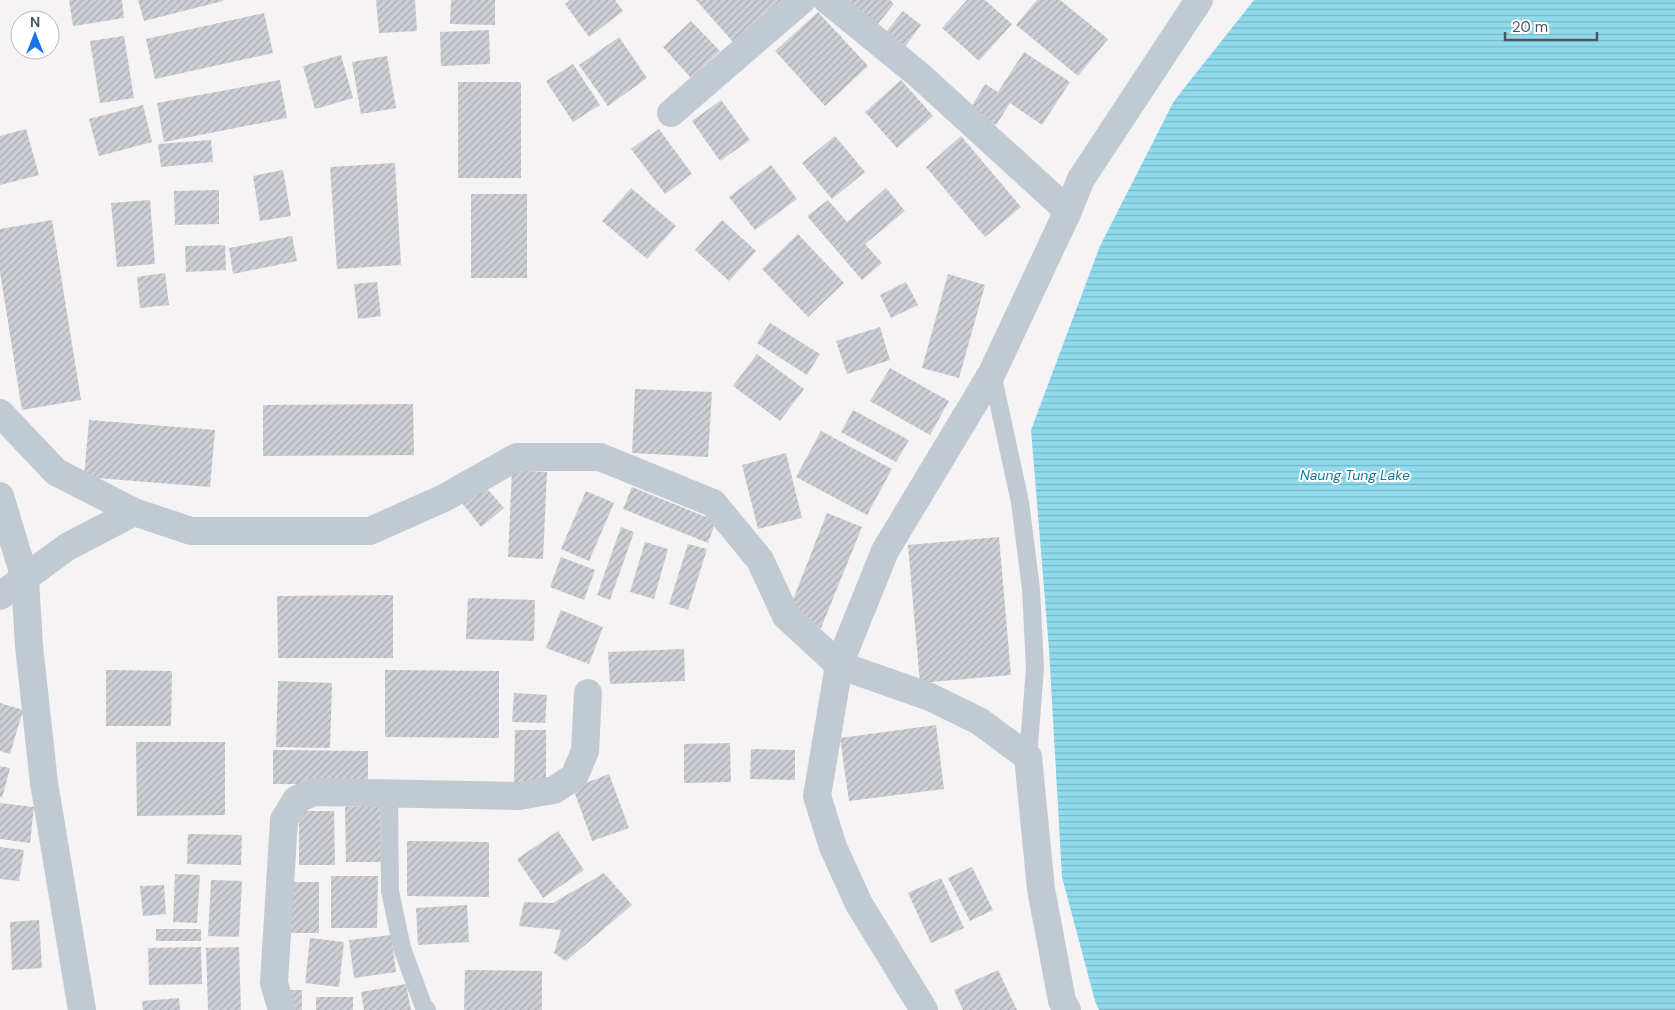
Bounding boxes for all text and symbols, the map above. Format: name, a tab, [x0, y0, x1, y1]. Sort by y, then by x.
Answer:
north arrow	[10, 10, 60, 60]
scale bar	[1505, 10, 1598, 42]
text: N	[30, 13, 40, 31]
text: 20 m	[1512, 17, 1548, 37]
water label: Naung Tung Lake	[1300, 466, 1410, 484]

